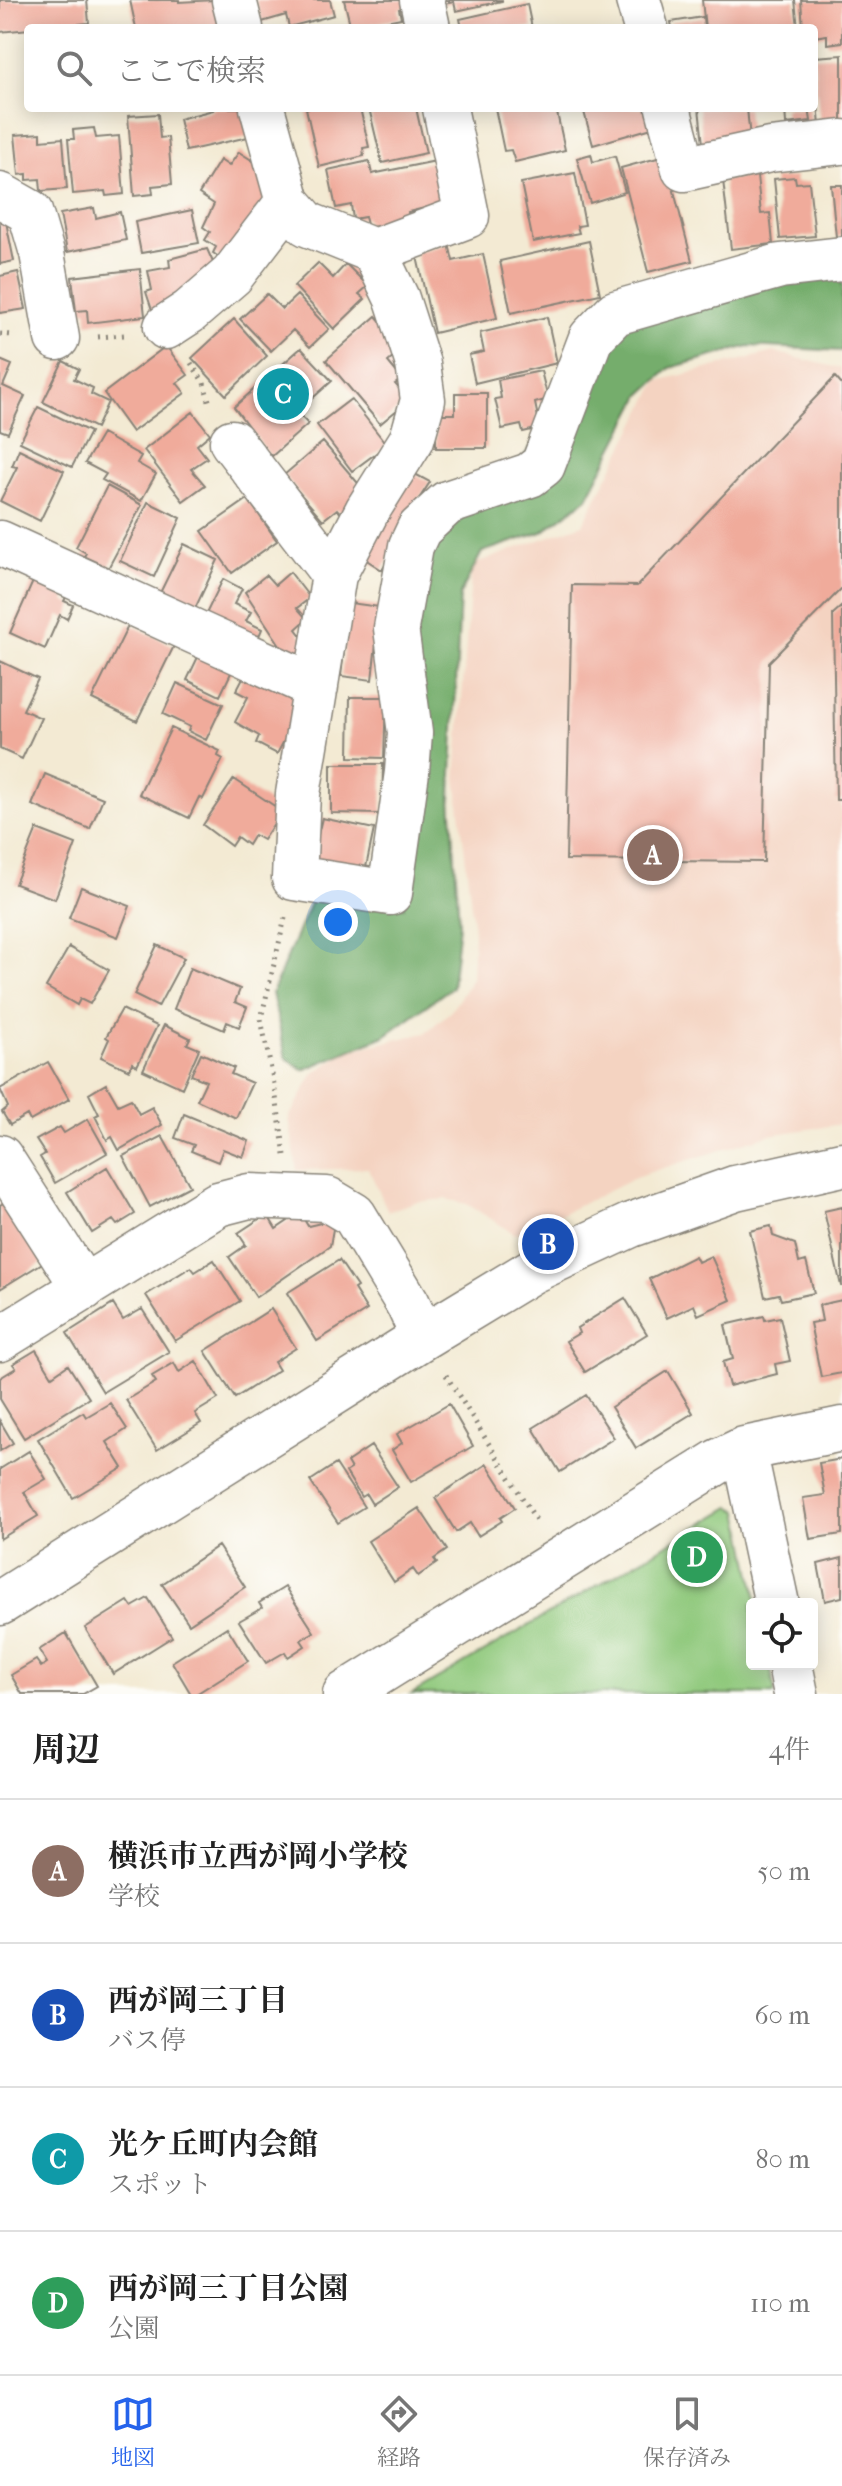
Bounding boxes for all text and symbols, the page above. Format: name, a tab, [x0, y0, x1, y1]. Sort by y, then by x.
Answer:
search box	[24, 24, 818, 112]
icon: search	[52, 46, 96, 90]
text: ここで検索	[116, 54, 266, 89]
pin: C	[257, 364, 309, 424]
pin: A	[627, 825, 679, 885]
your location	[318, 902, 358, 942]
pin: B	[522, 1214, 574, 1274]
pin: D	[671, 1527, 723, 1587]
map controls	[746, 1598, 818, 1670]
button: locate	[746, 1598, 818, 1670]
text: 周辺	[32, 1730, 100, 1770]
text: 4件	[769, 1734, 810, 1765]
text: 横浜市立西が岡小学校	[108, 1839, 408, 1874]
text: A	[50, 1856, 66, 1887]
text: 50 m	[757, 1856, 810, 1887]
text: 学校	[108, 1881, 160, 1912]
text: 西が岡三丁目	[108, 1983, 288, 2018]
text: B	[50, 2000, 66, 2031]
text: 60 m	[754, 2000, 810, 2031]
text: バス停	[108, 2025, 186, 2056]
text: 光ケ丘町内会館	[108, 2127, 318, 2162]
text: C	[49, 2144, 67, 2175]
text: 80 m	[755, 2144, 810, 2175]
text: スポット	[108, 2169, 212, 2200]
text: 西が岡三丁目公園	[108, 2271, 348, 2306]
text: D	[48, 2288, 68, 2319]
text: 110 m	[750, 2288, 810, 2319]
text: 公園	[108, 2313, 160, 2344]
tab: 地図	[111, 2392, 155, 2471]
tab: 経路	[377, 2392, 421, 2471]
tab: 保存済み	[643, 2392, 731, 2471]

